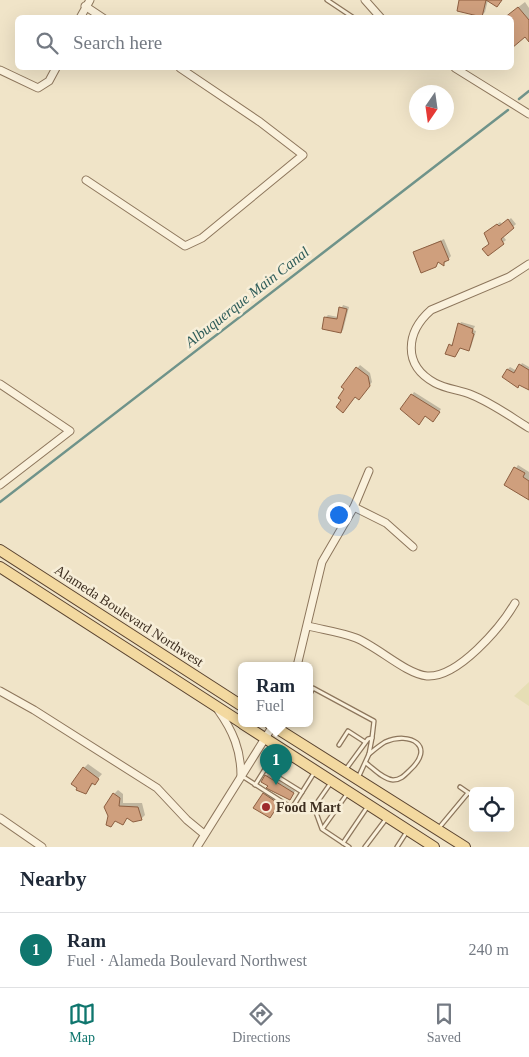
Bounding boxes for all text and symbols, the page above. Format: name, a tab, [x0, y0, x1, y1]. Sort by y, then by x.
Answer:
search box	[15, 15, 514, 70]
icon: search	[33, 29, 61, 57]
text: Search here	[73, 32, 162, 53]
north arrow	[409, 85, 454, 130]
water label: Albuquerque Main Canal	[181, 244, 312, 351]
your location	[326, 502, 352, 528]
street label: Alameda Boulevard Northwest	[52, 562, 206, 670]
popup	[238, 662, 313, 727]
text: Ram	[256, 675, 295, 696]
text: Fuel	[256, 697, 284, 714]
pin: 1	[260, 744, 292, 785]
map controls	[469, 787, 514, 832]
button: locate	[469, 787, 514, 832]
place label: Food Mart	[276, 800, 341, 815]
marker: Food Mart	[260, 801, 272, 813]
text: Nearby	[20, 867, 87, 891]
text: Ram	[67, 930, 106, 951]
text: 1	[32, 941, 40, 958]
text: 240 m	[469, 941, 509, 958]
text: Fuel · Alameda Boulevard Northwest	[67, 952, 307, 969]
tab: Map	[68, 1000, 96, 1046]
tab: Directions	[232, 1000, 291, 1046]
tab: Saved	[427, 1000, 461, 1046]

